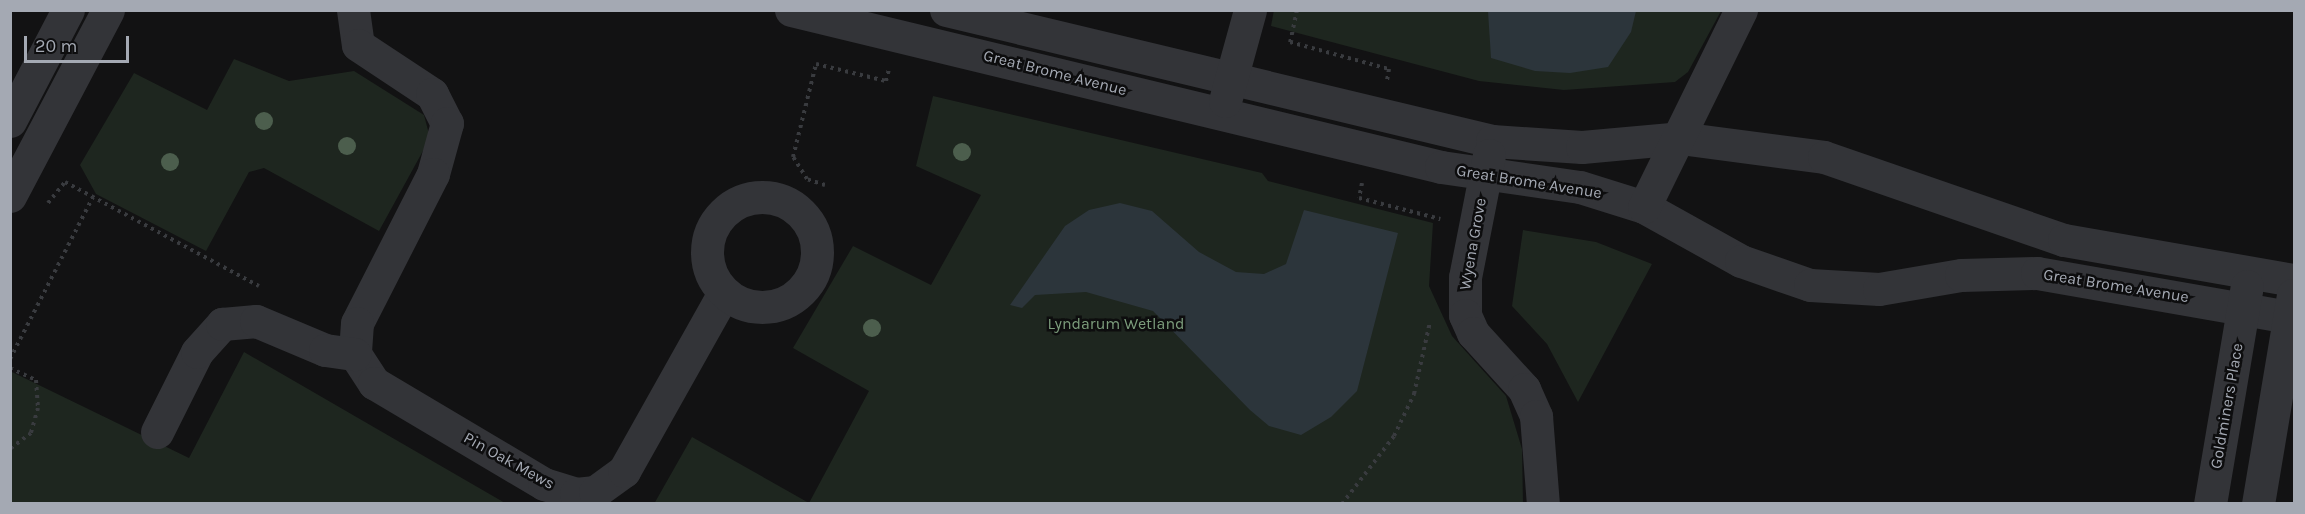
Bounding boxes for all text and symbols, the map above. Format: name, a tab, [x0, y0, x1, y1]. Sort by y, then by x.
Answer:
scale bar	[27, 24, 132, 62]
text: 20 m	[35, 35, 77, 57]
street label: Great Brome Avenue	[981, 46, 1129, 100]
street label: Great Brome Avenue	[1455, 161, 1603, 203]
street label: Wyena Grove	[1455, 196, 1491, 292]
street label: Great Brome Avenue	[2042, 265, 2190, 307]
park label: Lyndarum Wetland	[1047, 314, 1185, 334]
street label: Goldminers Place	[2206, 342, 2248, 470]
street label: Pin Oak Mews	[460, 428, 558, 494]

